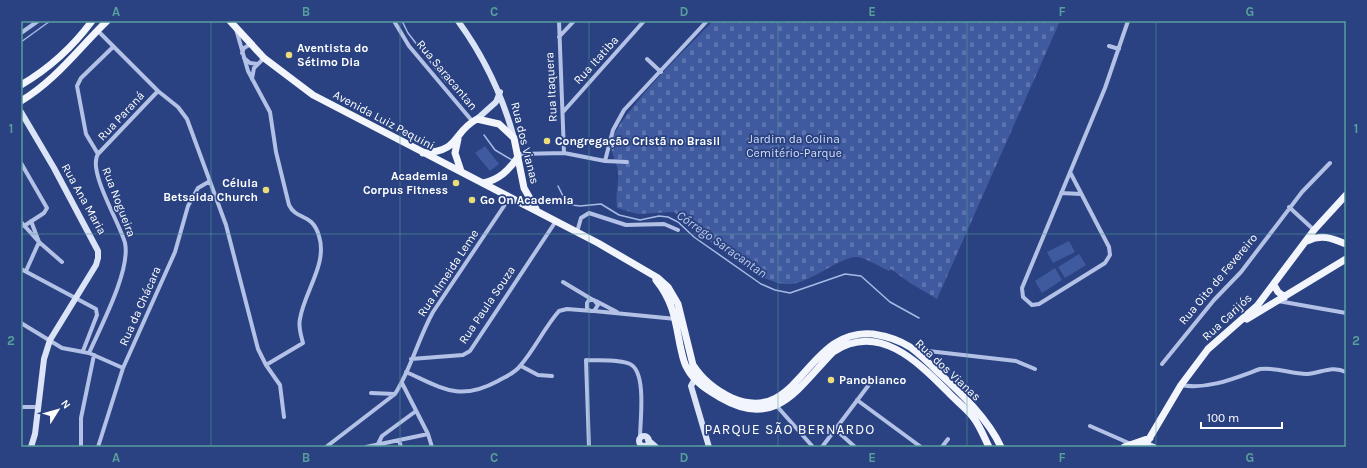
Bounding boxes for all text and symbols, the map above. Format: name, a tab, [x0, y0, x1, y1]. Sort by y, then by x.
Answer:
text: A	[112, 4, 120, 19]
text: B	[302, 4, 310, 19]
text: C	[490, 4, 498, 19]
text: D	[680, 4, 689, 19]
text: E	[868, 4, 876, 19]
text: F	[1058, 4, 1066, 19]
text: G	[1246, 4, 1254, 19]
street label: Rua Itatiba	[571, 33, 621, 87]
street label: Rua Saracantan	[414, 37, 480, 113]
place label: Aventista do Sétimo Dia	[297, 41, 368, 69]
marker: Aventista do Sétimo Dia	[284, 50, 294, 60]
street label: Rua Itaquera	[542, 52, 560, 122]
street label: Avenida Luiz Pequini	[331, 87, 437, 153]
street label: Rua Paraná	[95, 89, 147, 143]
street label: Rua dos Vianas	[508, 101, 542, 185]
text: 1	[9, 121, 13, 136]
text: 1	[1354, 121, 1358, 136]
park label: Jardim da Colina Cemitério-Parque	[746, 132, 842, 160]
place label: Congregação Cristã no Brasil	[555, 134, 720, 148]
marker: Congregação Cristã no Brasil	[542, 136, 552, 146]
street label: Rua Ana Maria	[59, 161, 109, 237]
street label: Rua Nogueira	[99, 165, 139, 239]
place label: Academia Corpus Fitness	[363, 169, 448, 197]
place label: Célula Betsaida Church	[163, 176, 258, 204]
marker: Academia Corpus Fitness	[451, 178, 461, 188]
marker: Célula Betsaida Church	[261, 185, 271, 195]
place label: Go On Academia	[480, 193, 574, 207]
marker: Go On Academia	[467, 195, 477, 205]
water label: Córrego Saracantan	[674, 207, 770, 281]
street label: Rua Almeida Leme	[415, 227, 481, 319]
street label: Rua Oito de Fevereiro	[1176, 231, 1260, 327]
street label: Rua Paula Souza	[456, 263, 518, 347]
street label: Rua da Chácara	[116, 264, 164, 348]
street label: Rua Carijós	[1199, 291, 1255, 343]
text: 2	[7, 333, 15, 348]
text: 2	[1352, 333, 1360, 348]
street label: Rua dos Vianas	[913, 336, 983, 404]
place label: Panobianco	[839, 373, 906, 387]
marker: Panobianco	[826, 375, 836, 385]
north arrow	[38, 390, 78, 430]
text: N	[58, 397, 73, 411]
scale bar	[1201, 404, 1282, 430]
text: 100 m	[1207, 411, 1239, 425]
district label: PARQUE SÃO BERNARDO	[705, 421, 875, 438]
text: A	[112, 450, 120, 465]
text: B	[302, 450, 310, 465]
text: C	[490, 450, 498, 465]
text: D	[680, 450, 689, 465]
text: E	[868, 450, 876, 465]
text: F	[1058, 450, 1066, 465]
text: G	[1246, 450, 1254, 465]

